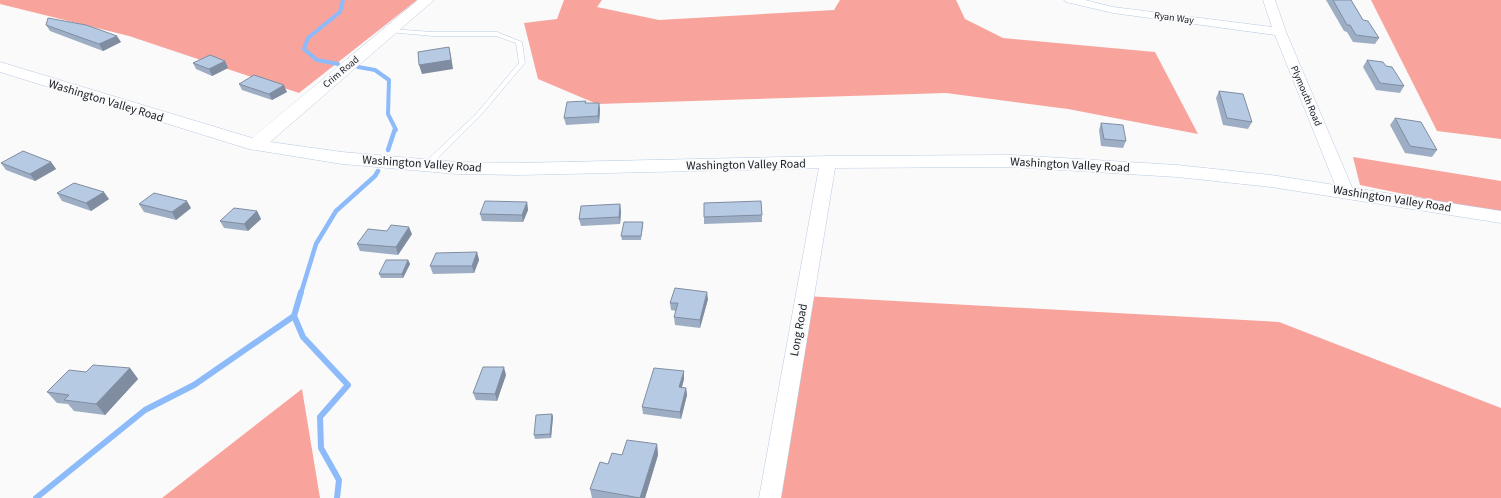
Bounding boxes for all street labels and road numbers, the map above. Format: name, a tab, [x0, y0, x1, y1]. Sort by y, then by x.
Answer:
street label: Ryan Way	[1153, 8, 1195, 28]
street label: Crim Road	[320, 53, 362, 91]
street label: Plymouth Road	[1287, 64, 1325, 128]
street label: Washington Valley Road	[46, 75, 166, 127]
street label: Washington Valley Road	[362, 151, 482, 177]
street label: Washington Valley Road	[1010, 153, 1130, 177]
street label: Washington Valley Road	[686, 155, 806, 175]
street label: Washington Valley Road	[1332, 181, 1452, 217]
street label: Long Road	[786, 302, 812, 358]

